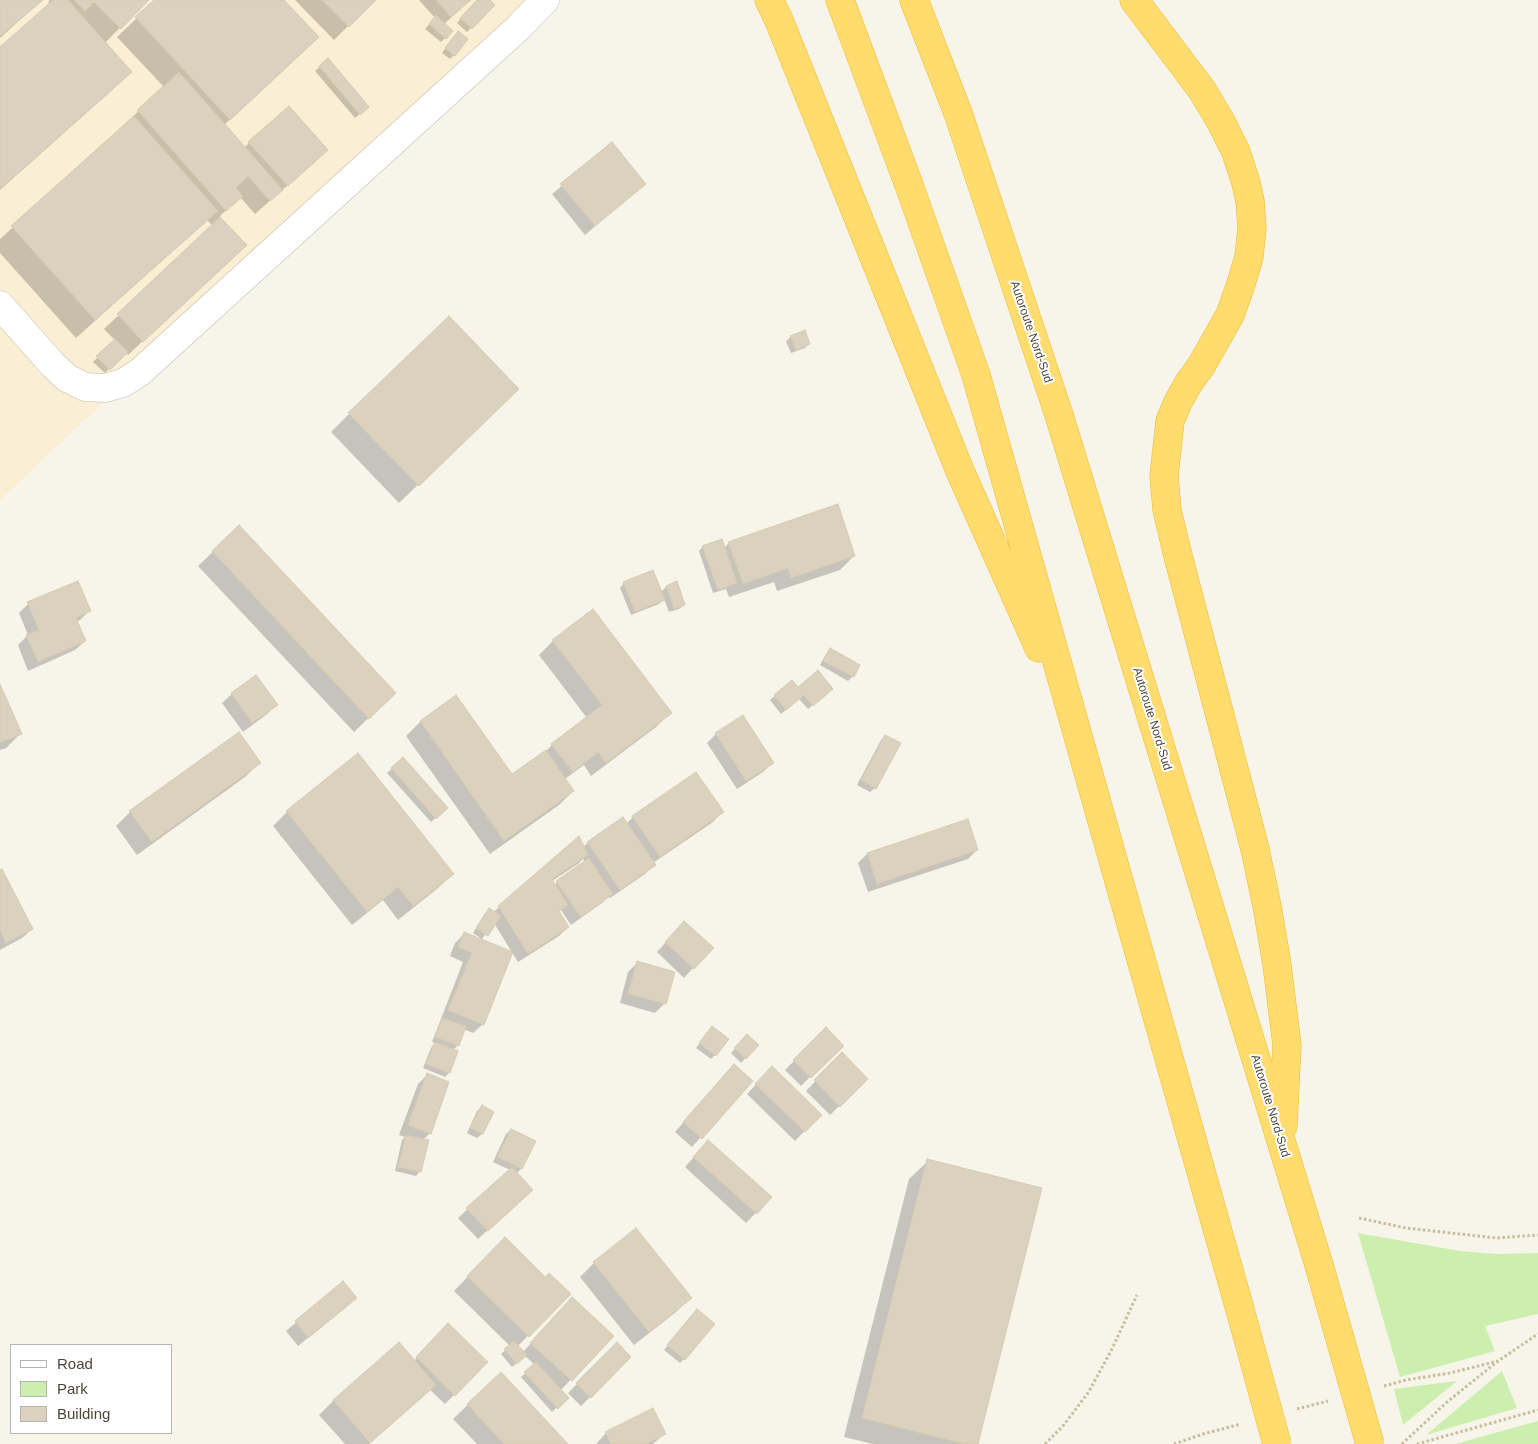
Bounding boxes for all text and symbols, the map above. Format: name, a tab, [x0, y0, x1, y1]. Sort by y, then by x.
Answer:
street label: Autoroute Nord-Sud	[1007, 279, 1055, 385]
street label: Autoroute Nord-Sud	[1130, 666, 1174, 772]
street label: Autoroute Nord-Sud	[1248, 1053, 1292, 1159]
legend	[10, 1344, 172, 1434]
text: Road	[57, 1355, 93, 1372]
text: Park	[57, 1380, 88, 1397]
text: Building	[57, 1405, 110, 1422]

